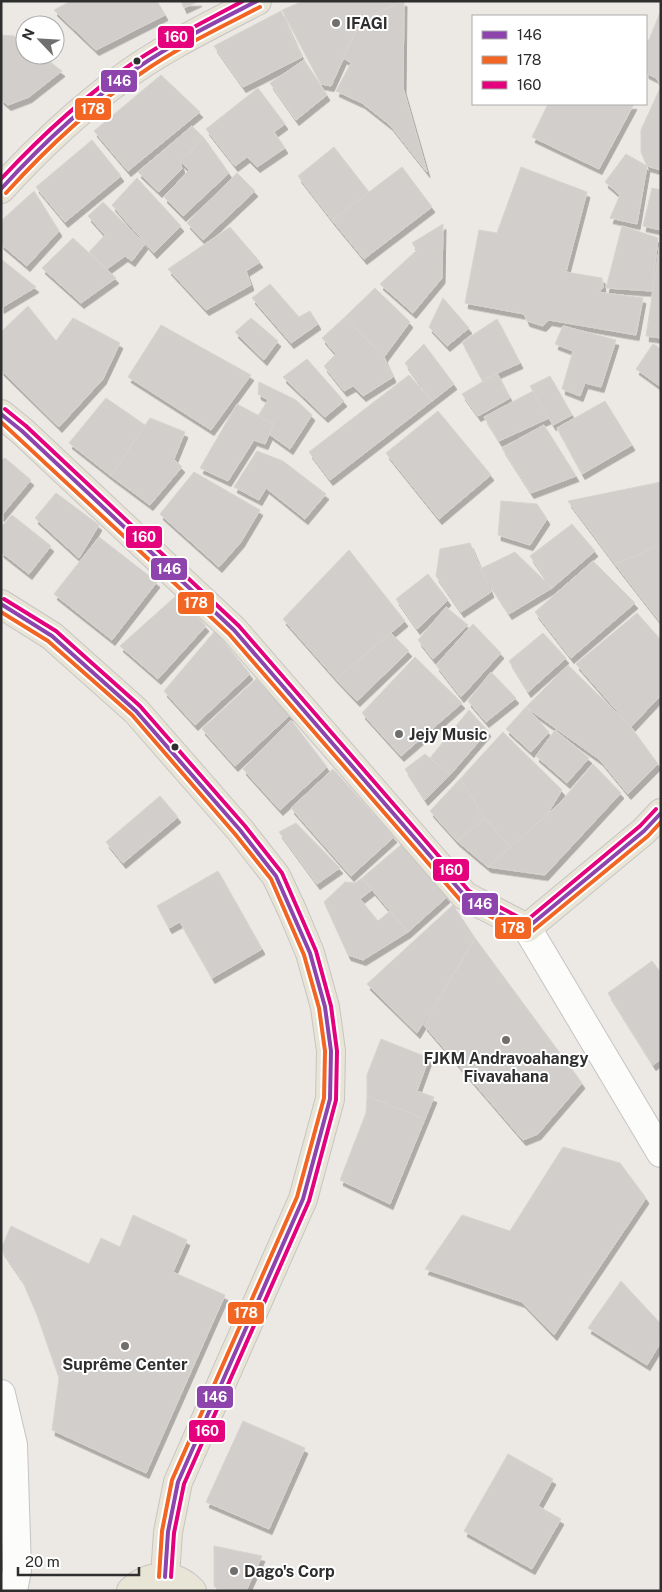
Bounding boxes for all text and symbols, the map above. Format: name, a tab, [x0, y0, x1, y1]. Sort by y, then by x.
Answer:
place label: IFAGI	[346, 14, 388, 33]
north arrow	[15, 15, 65, 65]
legend	[472, 15, 647, 105]
marker: IFAGI	[330, 17, 342, 29]
line badge: 160	[157, 25, 195, 49]
text: N	[19, 26, 38, 43]
text: 146	[517, 26, 542, 43]
text: 160	[164, 29, 188, 45]
text: 178	[517, 51, 542, 68]
unlabelled marker	[132, 56, 142, 66]
line badge: 146	[100, 69, 138, 93]
text: 146	[107, 73, 131, 89]
text: 160	[517, 76, 542, 93]
line badge: 178	[74, 97, 112, 121]
text: 178	[81, 101, 105, 117]
line badge: 160	[125, 525, 163, 549]
text: 160	[132, 529, 156, 545]
line badge: 146	[150, 557, 188, 581]
text: 146	[157, 561, 181, 577]
line badge: 178	[177, 591, 215, 615]
text: 178	[184, 595, 208, 611]
place label: Jejy Music	[409, 725, 488, 744]
marker: Jejy Music	[393, 728, 405, 740]
unlabelled marker	[170, 742, 180, 752]
line badge: 160	[432, 858, 470, 882]
text: 160	[439, 862, 463, 878]
line badge: 146	[461, 892, 499, 916]
text: 146	[468, 896, 492, 912]
line badge: 178	[494, 916, 532, 940]
text: 178	[501, 920, 525, 936]
marker: FJKM Andravoahangy Fivavahana	[500, 1034, 512, 1046]
place label: FJKM Andravoahangy Fivavahana	[424, 1049, 588, 1086]
line badge: 178	[227, 1301, 265, 1325]
text: 178	[234, 1305, 258, 1321]
marker: Suprême Center	[119, 1340, 131, 1352]
place label: Suprême Center	[62, 1355, 188, 1374]
line badge: 146	[196, 1385, 234, 1409]
text: 146	[203, 1389, 227, 1405]
line badge: 160	[188, 1419, 226, 1443]
text: 160	[195, 1423, 219, 1439]
scale bar	[18, 1544, 139, 1576]
text: 20 m	[25, 1553, 60, 1570]
place label: Dago's Corp	[244, 1562, 335, 1581]
marker: Dago's Corp	[228, 1565, 240, 1577]

